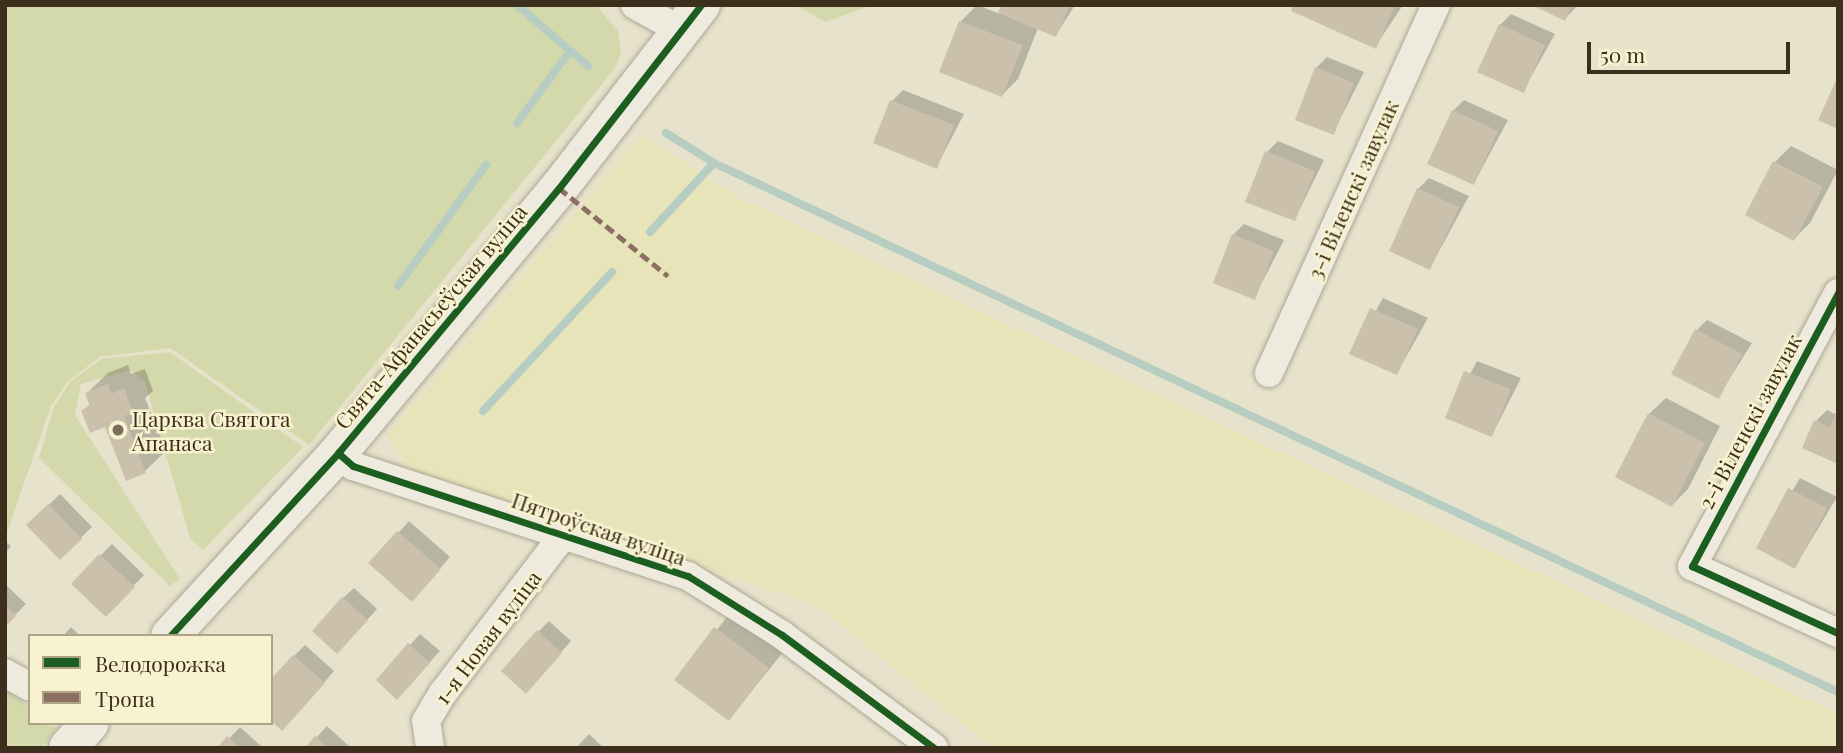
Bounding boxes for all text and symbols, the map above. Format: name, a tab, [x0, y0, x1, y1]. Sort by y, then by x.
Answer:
scale bar	[1591, 28, 1794, 72]
text: 50 m	[1600, 40, 1645, 68]
street label: 3-і Віленскі завулак	[1301, 95, 1403, 283]
street label: Свята-Афанасьеўская вуліца	[329, 199, 531, 433]
street label: 2-і Віленскі завулак	[1692, 329, 1806, 513]
place label: Царква Святога Апанаса	[132, 405, 290, 455]
marker: Царква Святога Апанаса	[110, 422, 126, 438]
street label: Пятроўская вуліца	[509, 486, 689, 570]
street label: 1-я Новая вуліца	[429, 565, 545, 709]
legend	[28, 634, 273, 725]
text: Велодорожка	[95, 649, 226, 677]
text: Тропа	[95, 684, 155, 712]

